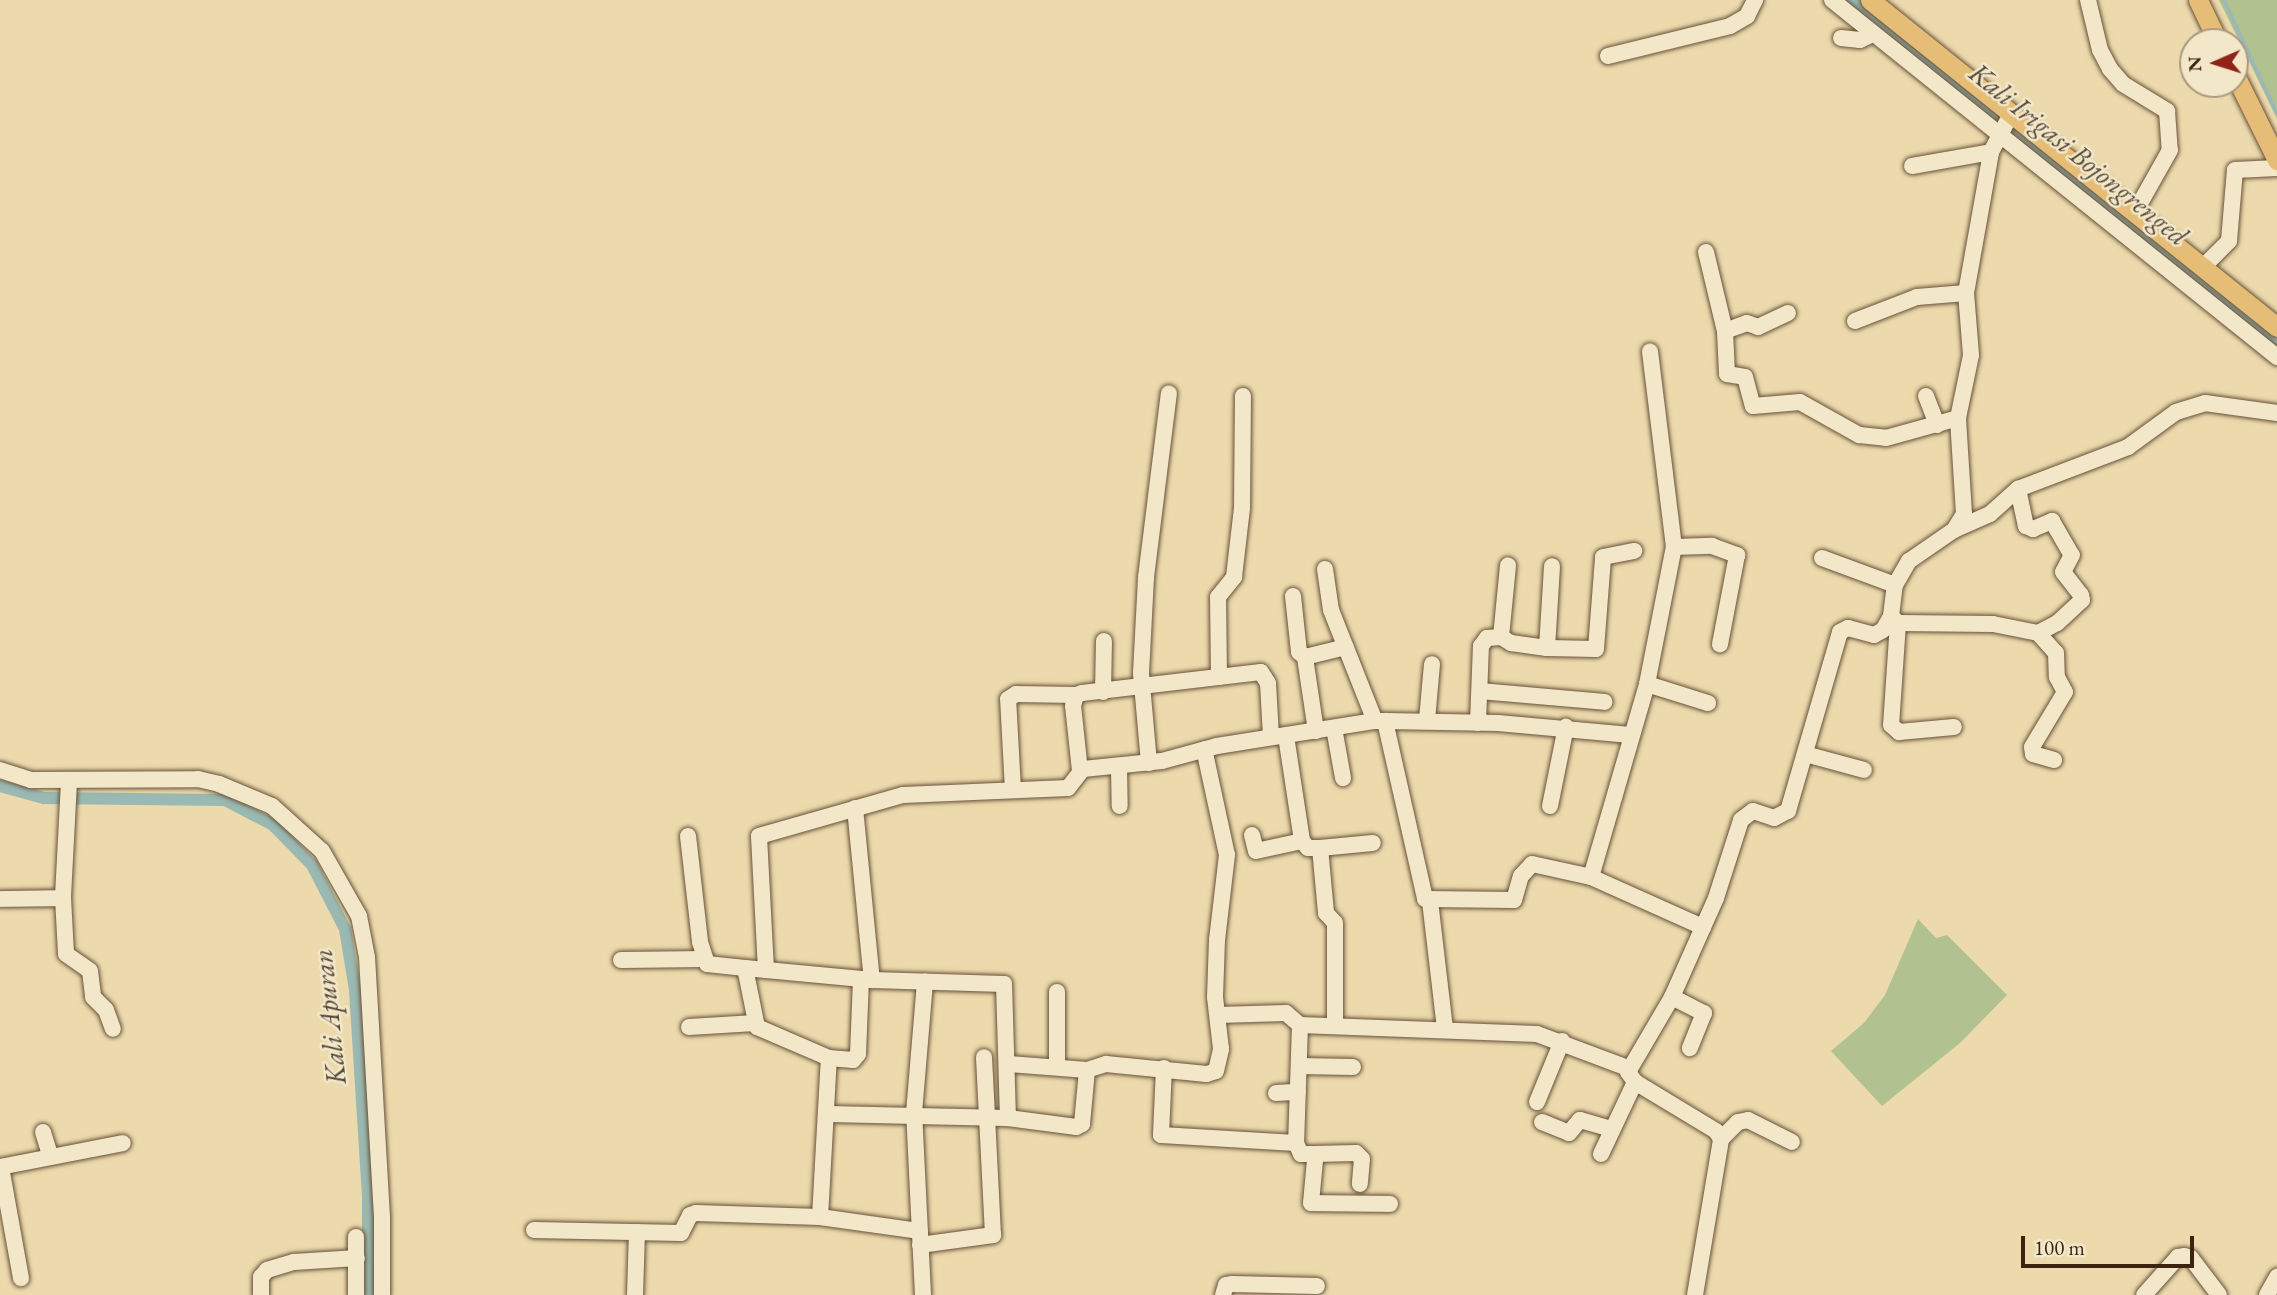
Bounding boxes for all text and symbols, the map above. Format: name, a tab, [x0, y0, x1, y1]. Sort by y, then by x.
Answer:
north arrow	[2179, 28, 2249, 98]
water label: Kali Irigasi Bojongrenged	[1963, 56, 2195, 252]
text: N	[2182, 56, 2207, 72]
water label: Kali Apuran	[305, 948, 353, 1086]
scale bar	[2025, 1222, 2198, 1266]
text: 100 m	[2034, 1234, 2085, 1261]

